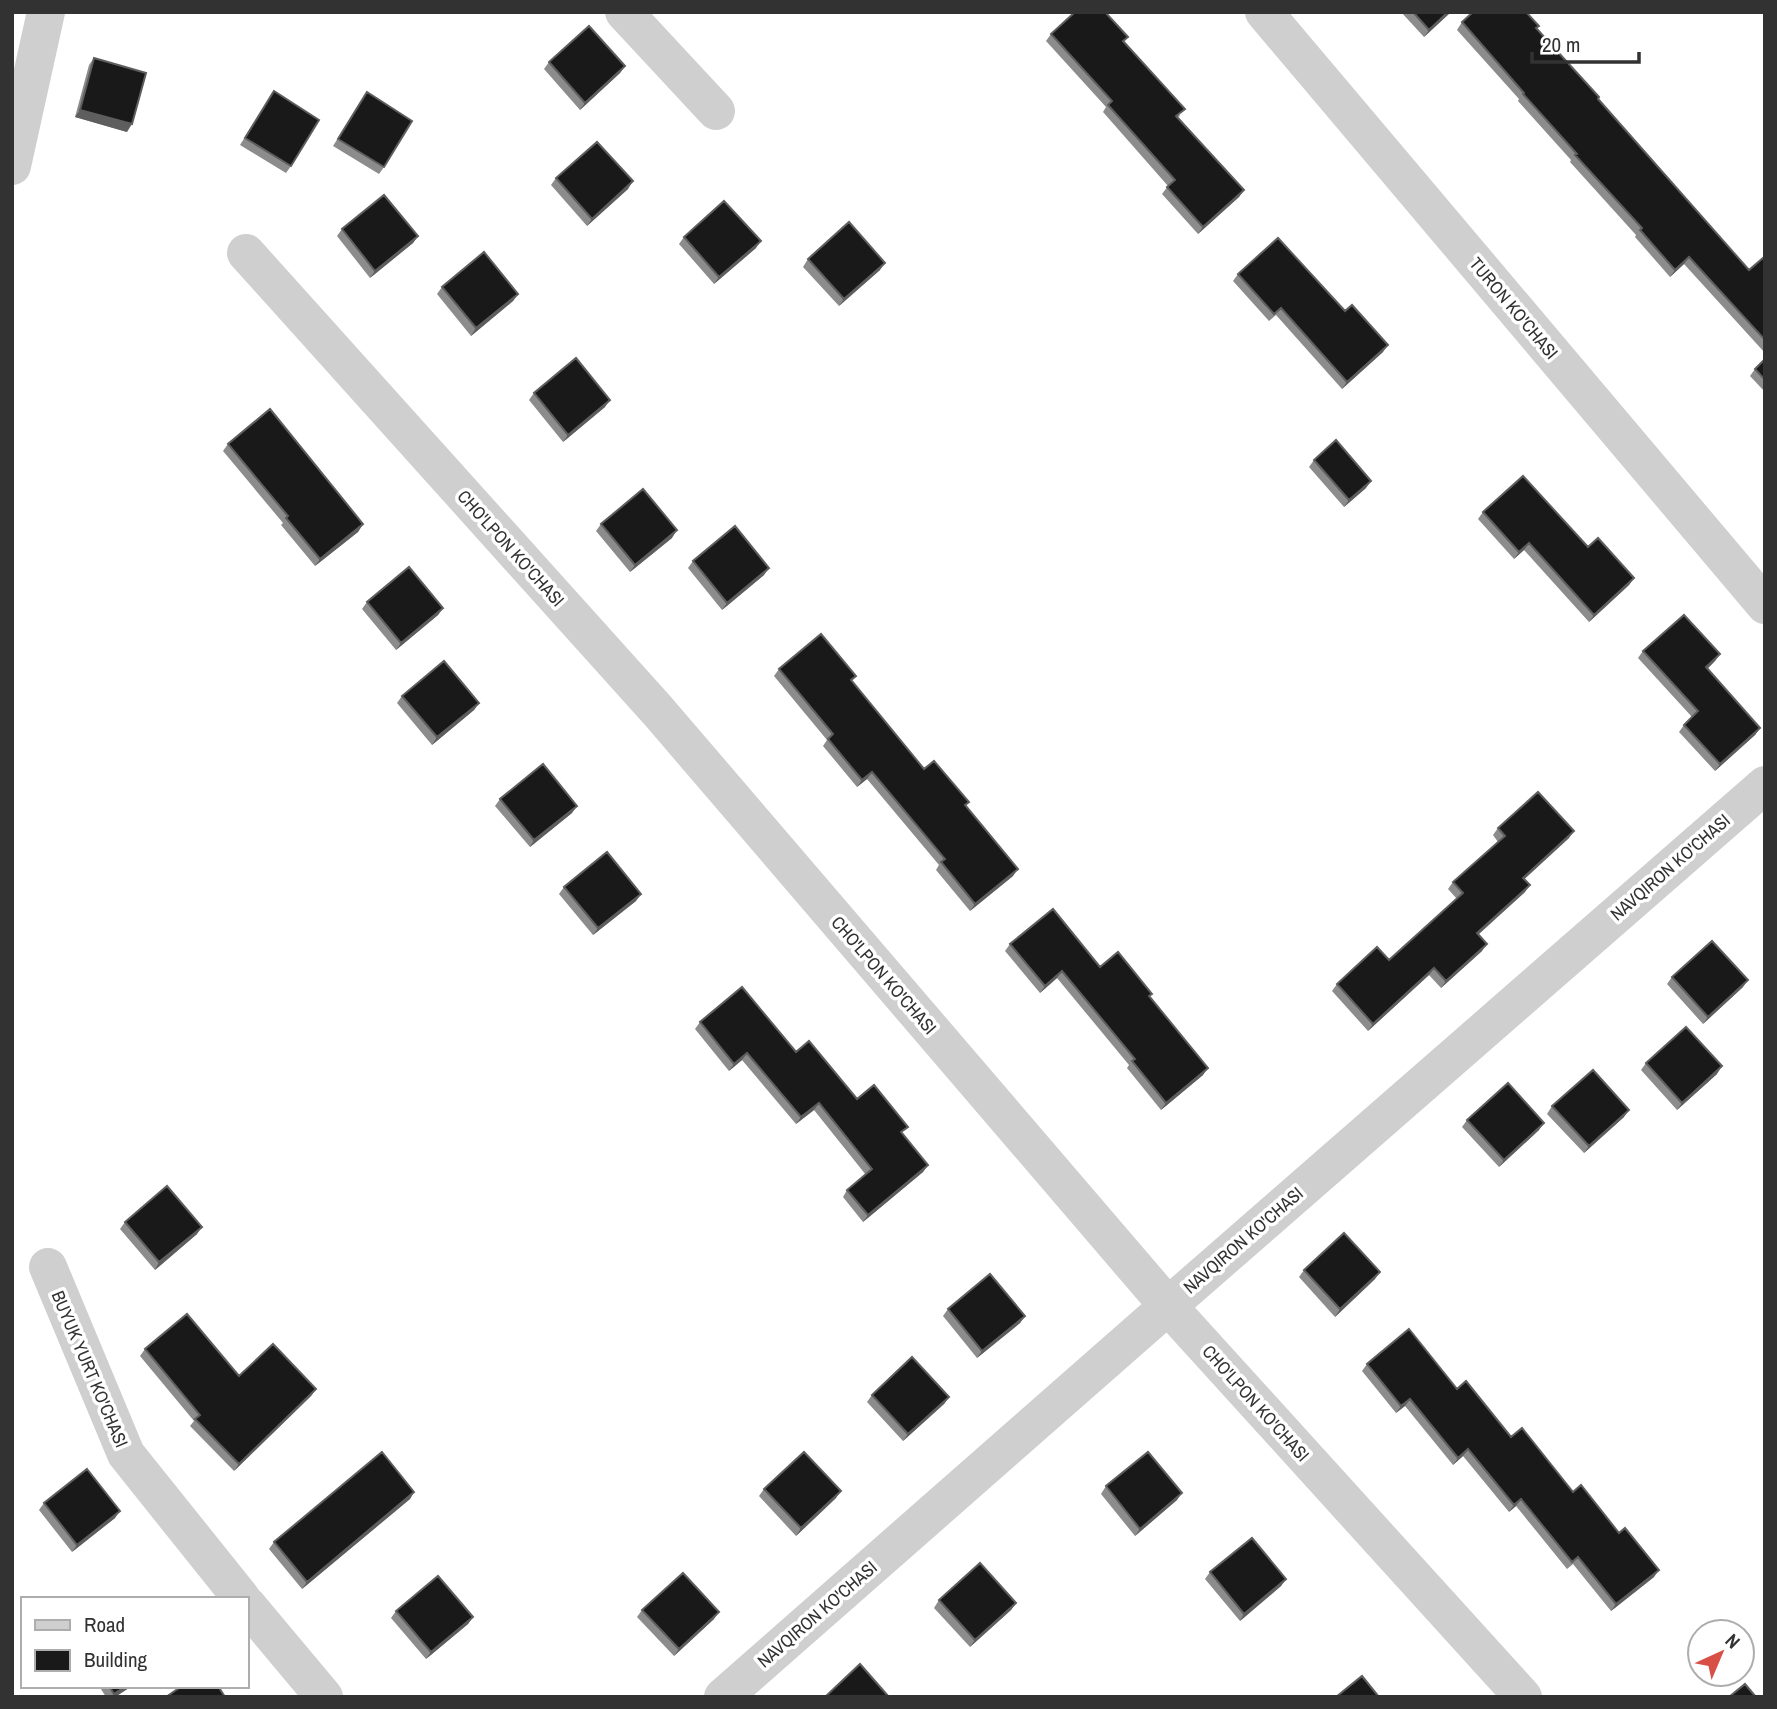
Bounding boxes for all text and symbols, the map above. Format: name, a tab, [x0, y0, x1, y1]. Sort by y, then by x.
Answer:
scale bar	[1532, 21, 1639, 65]
text: 20 m	[1542, 30, 1580, 59]
street label: TURON KO'CHASI	[1464, 252, 1564, 364]
street label: CHO'LPON KO'CHASI	[452, 484, 570, 612]
street label: NAVQIRON KO'CHASI	[1605, 808, 1735, 926]
street label: CHO'LPON KO'CHASI	[826, 911, 942, 1039]
street label: NAVQIRON KO'CHASI	[1178, 1181, 1308, 1299]
street label: BUYUK YURT KO'CHASI	[46, 1287, 134, 1451]
street label: CHO'LPON KO'CHASI	[1197, 1339, 1315, 1467]
street label: NAVQIRON KO'CHASI	[752, 1555, 882, 1673]
legend	[21, 1597, 248, 1688]
text: Road	[84, 1610, 125, 1639]
north arrow	[1686, 1618, 1756, 1688]
text: N	[1720, 1628, 1746, 1654]
text: Building	[84, 1645, 148, 1674]

